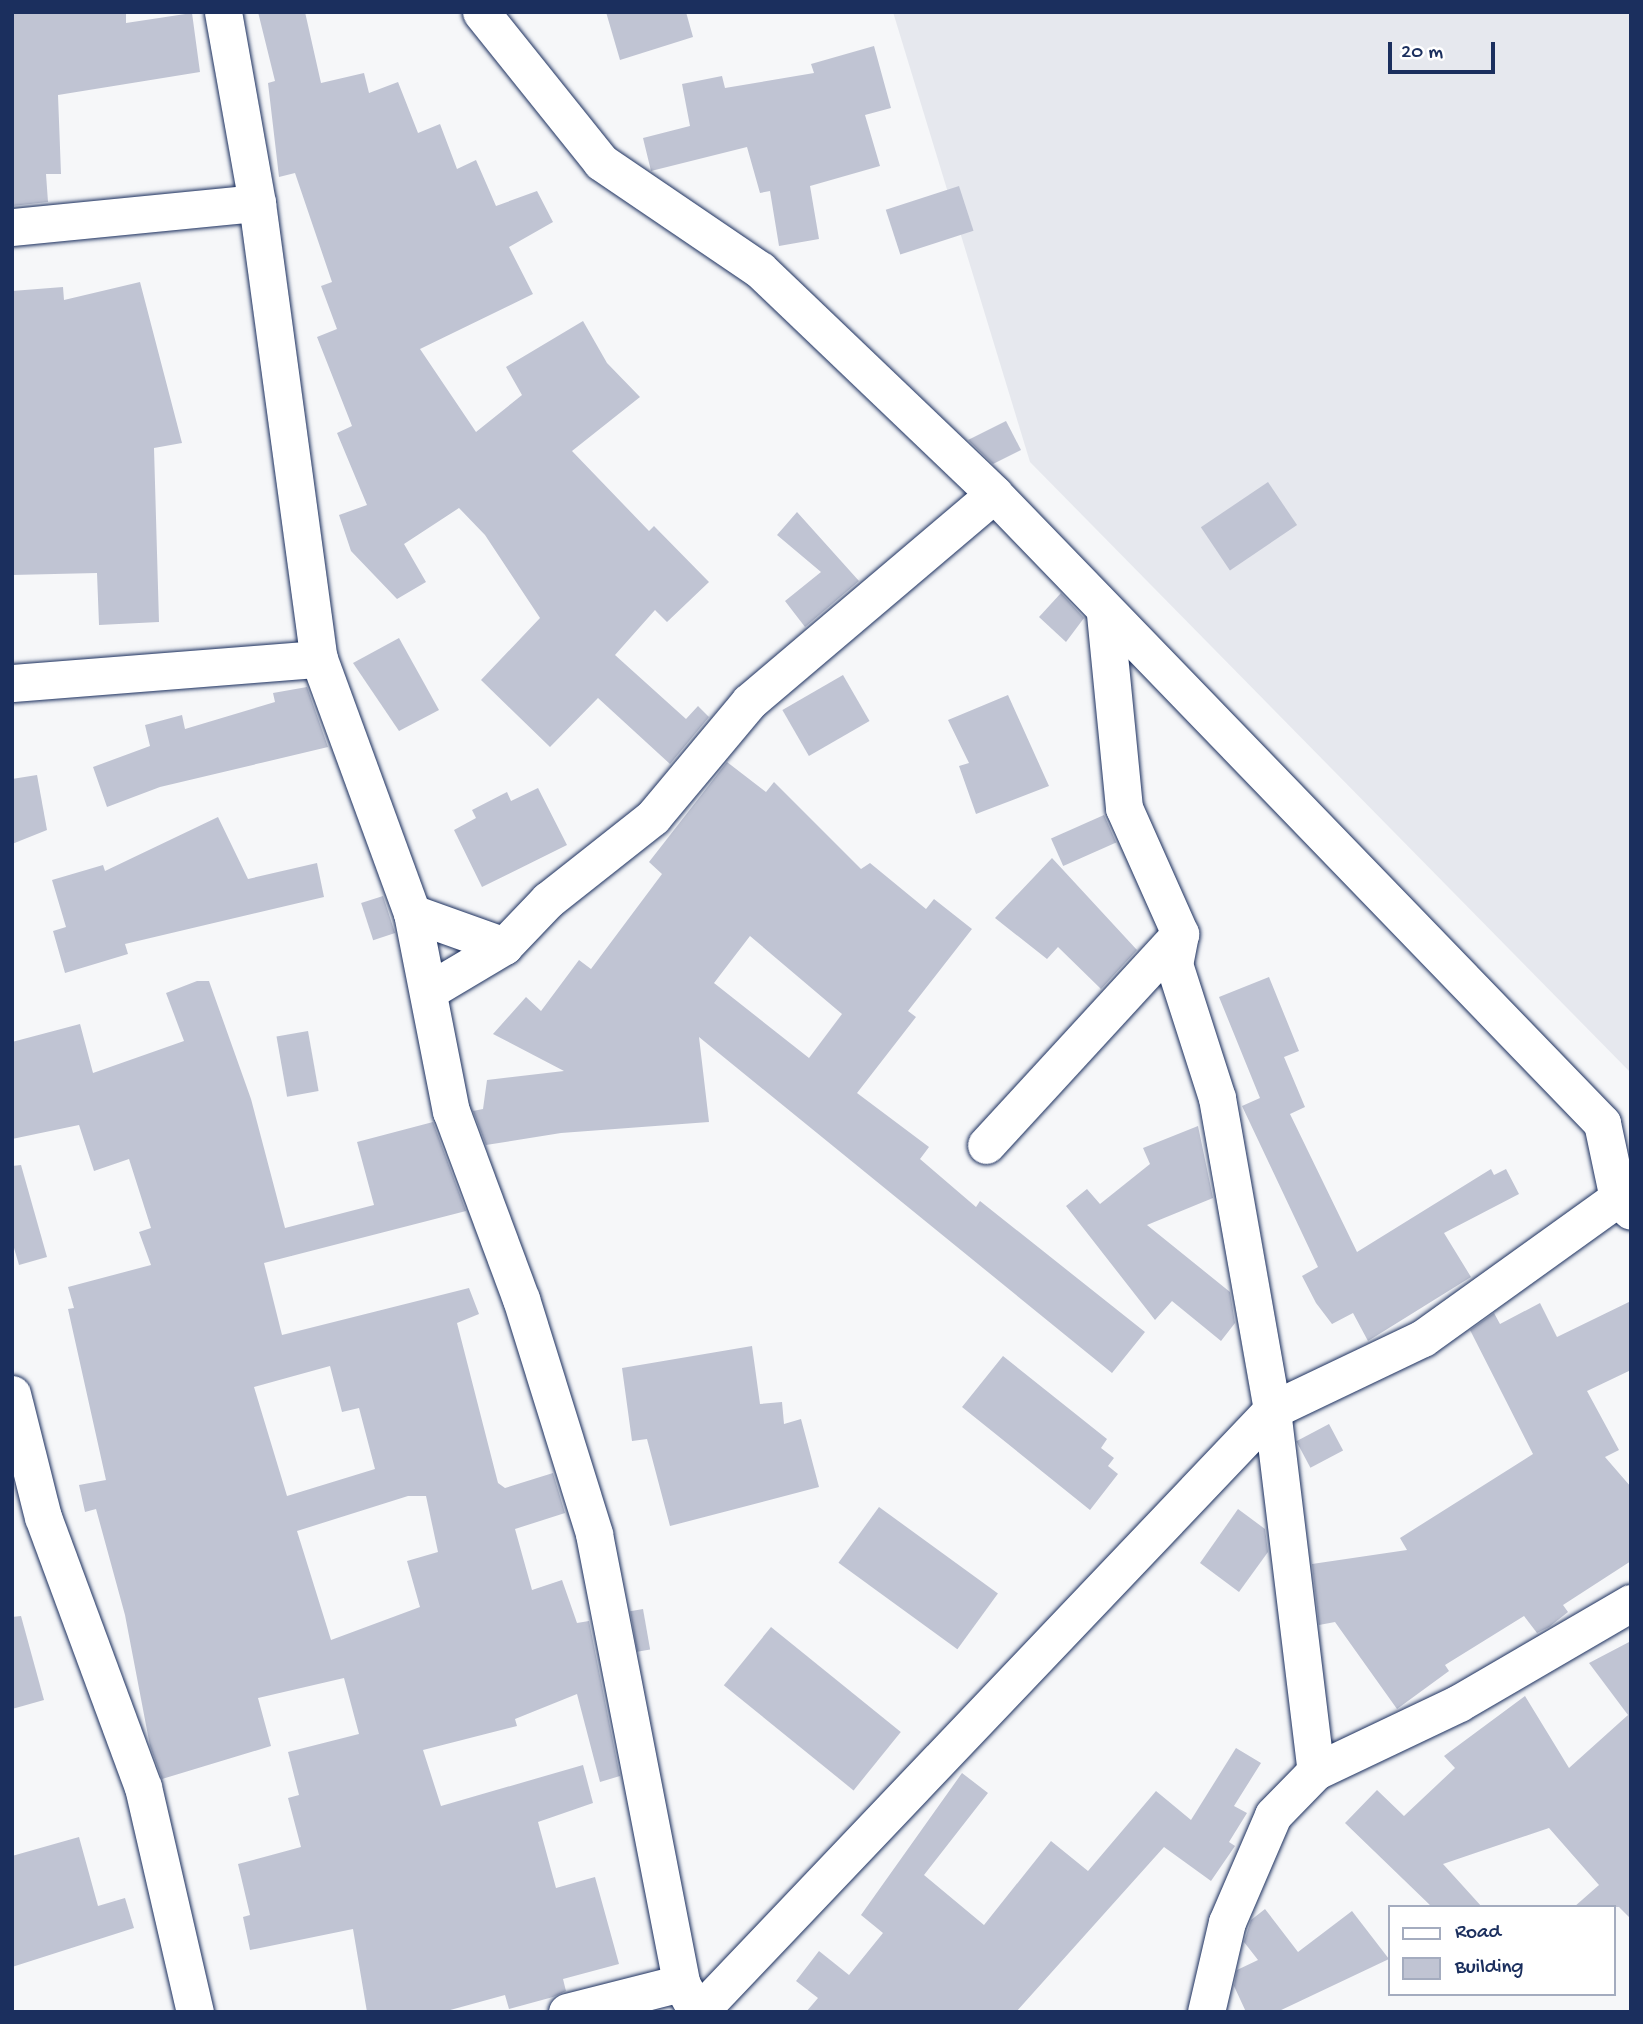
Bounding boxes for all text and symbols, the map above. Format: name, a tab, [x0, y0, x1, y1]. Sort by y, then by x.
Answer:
scale bar	[1391, 28, 1498, 72]
text: 20 m	[1401, 41, 1443, 66]
legend	[1388, 1905, 1615, 1996]
text: Road	[1455, 1921, 1501, 1946]
text: Building	[1455, 1956, 1524, 1981]

